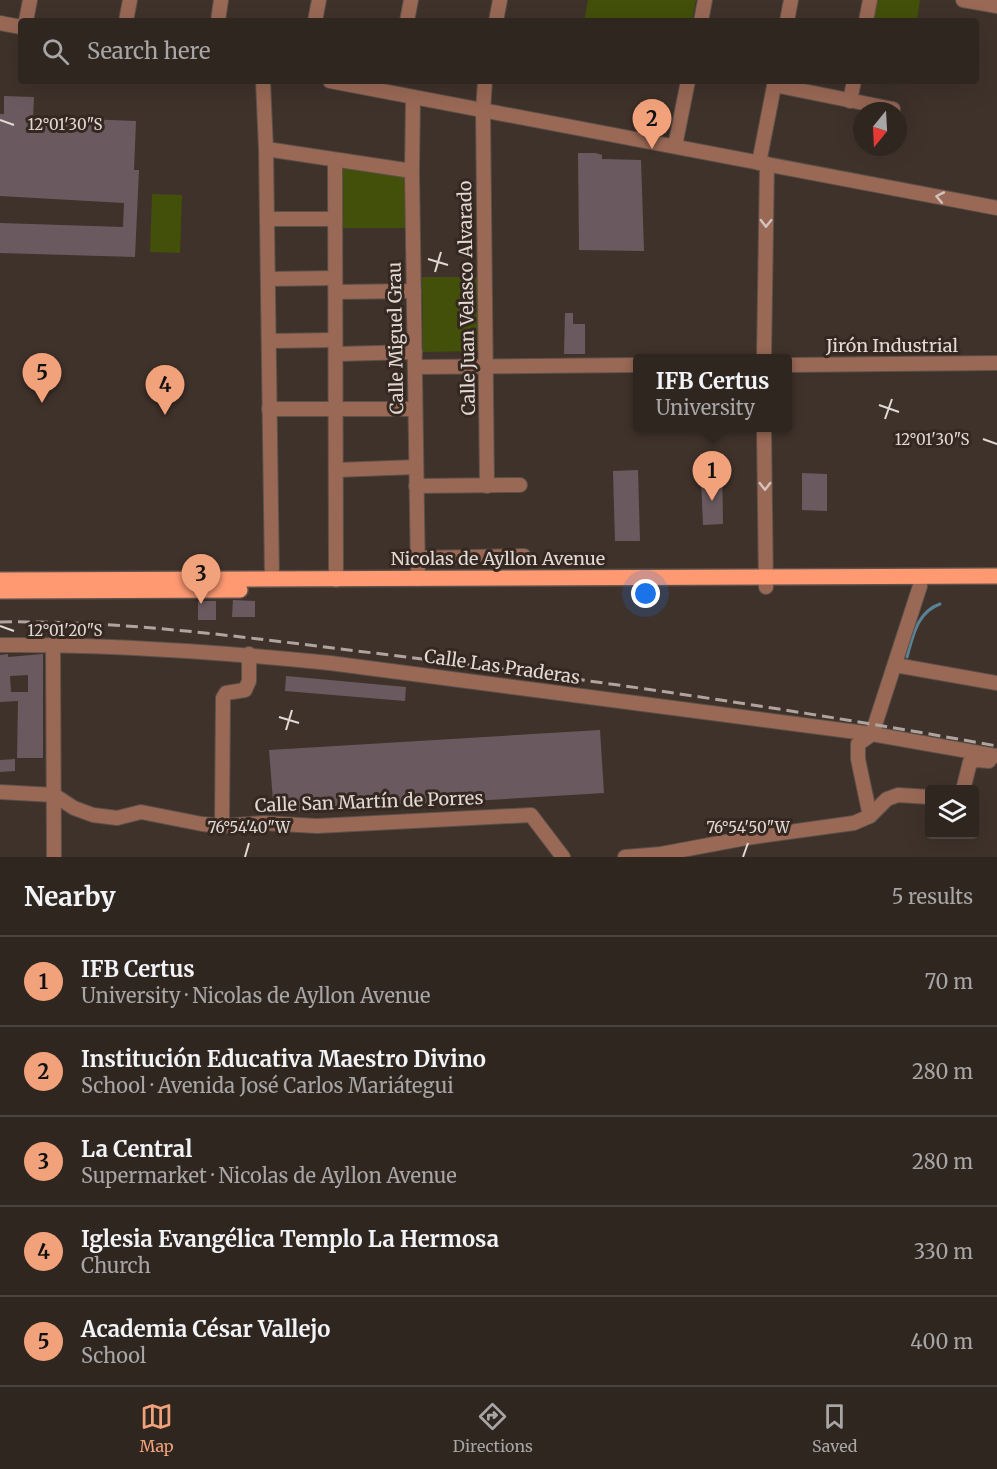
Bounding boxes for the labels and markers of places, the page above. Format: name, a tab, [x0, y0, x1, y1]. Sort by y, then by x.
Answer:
pin: 2	[632, 100, 672, 149]
pin: 5	[22, 354, 62, 403]
pin: 4	[146, 366, 184, 415]
pin: 1	[692, 452, 732, 501]
pin: 3	[182, 554, 220, 604]

